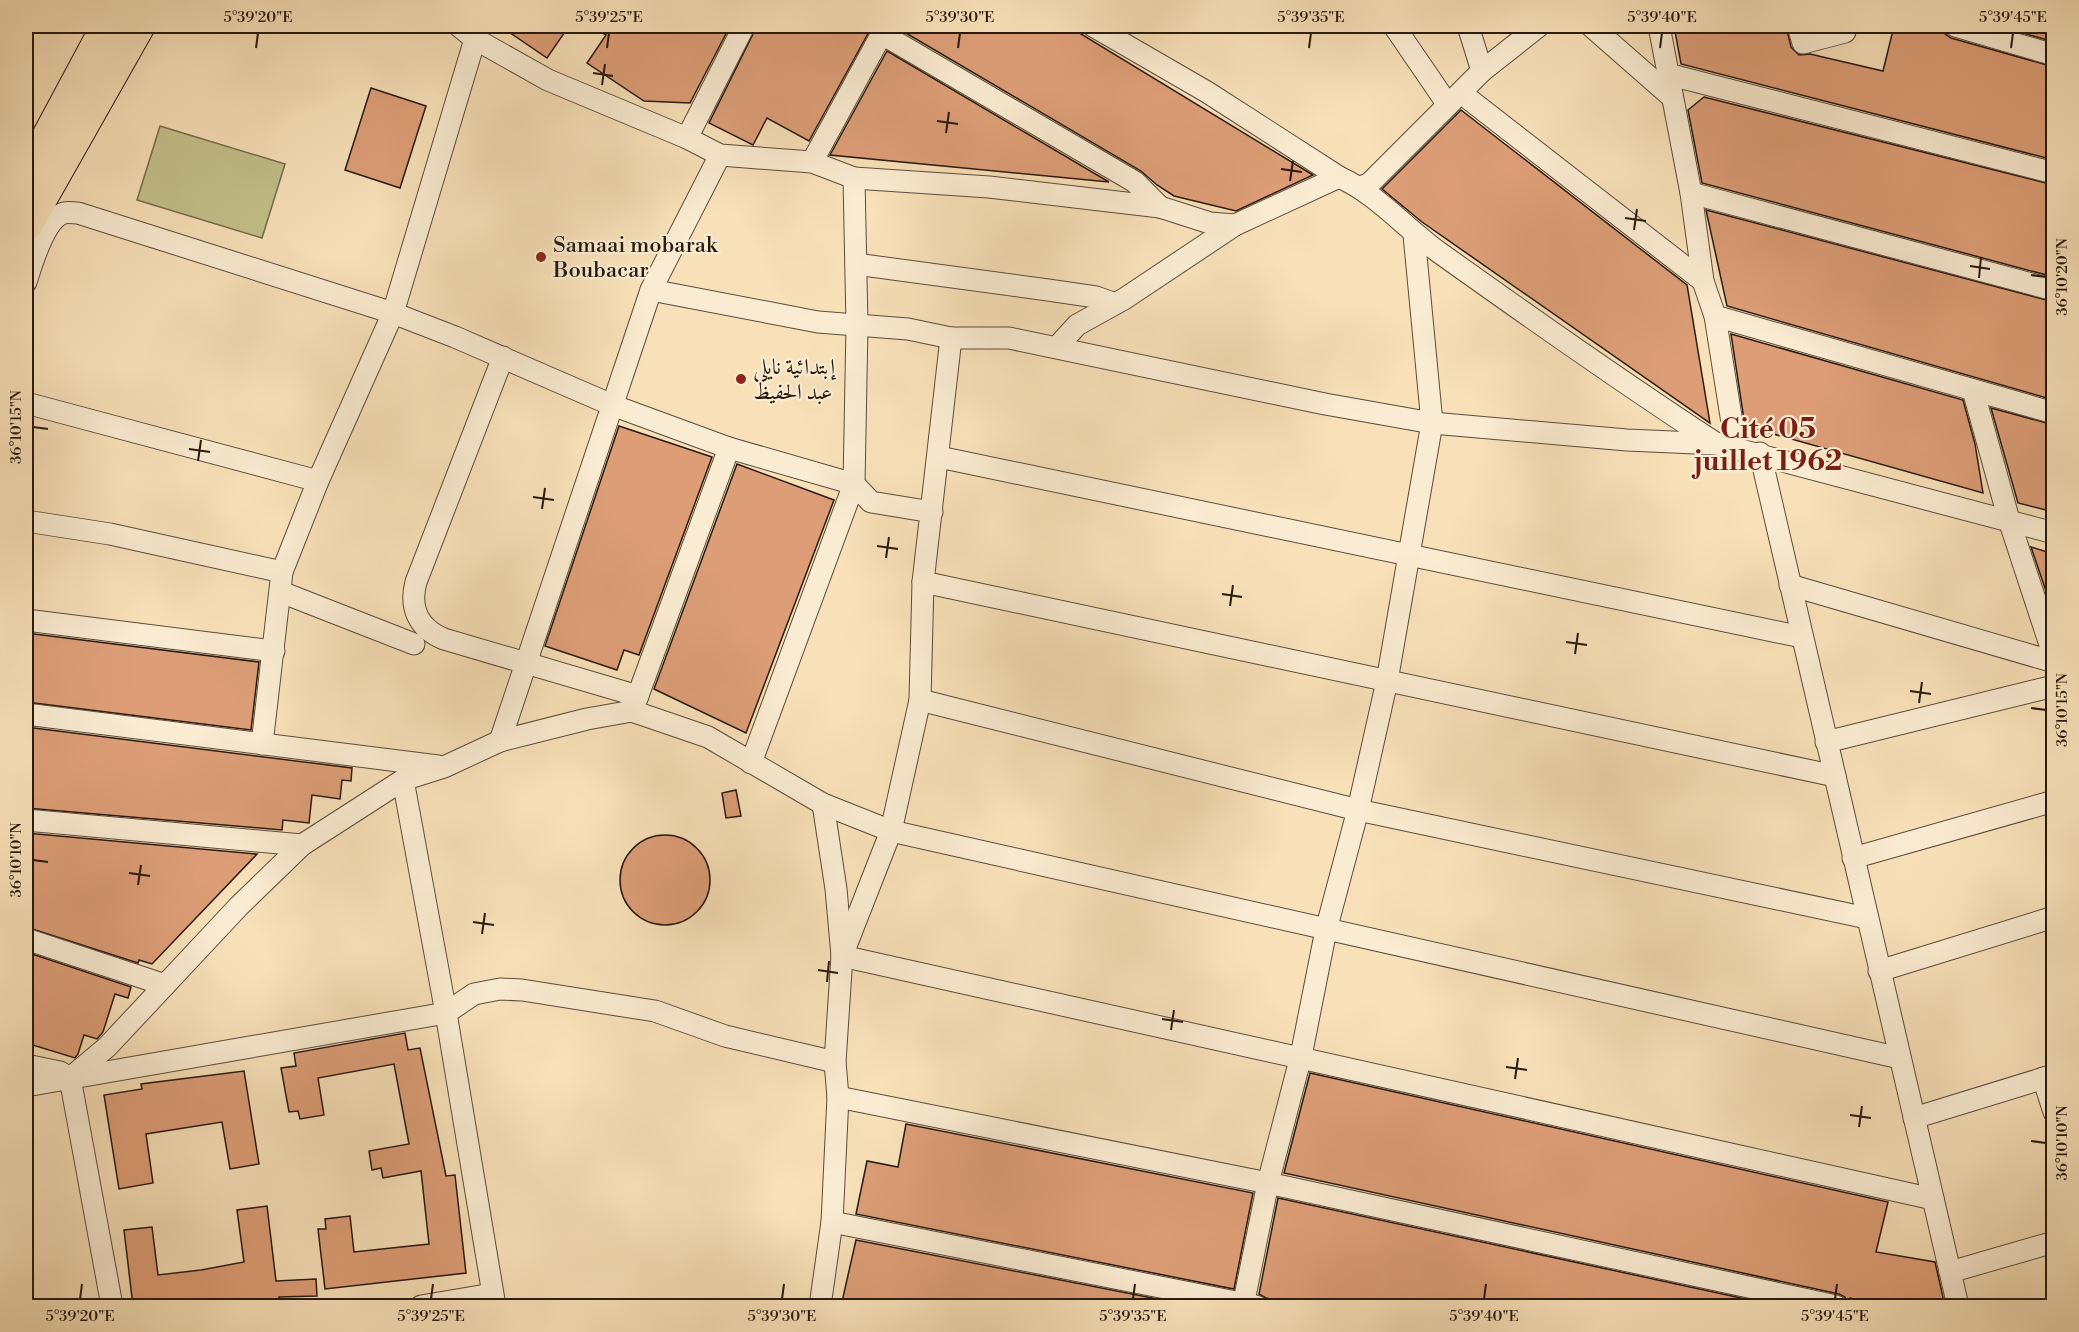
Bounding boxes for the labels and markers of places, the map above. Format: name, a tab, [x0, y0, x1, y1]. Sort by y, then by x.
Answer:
place label: Samaai mobarak Boubacar	[552, 232, 719, 284]
marker: Samaai mobarak Boubacar	[534, 250, 548, 264]
place label: إبتدائية نايلي عبد الحفيظ	[753, 354, 836, 406]
marker: إبتدائية نايلي عبد الحفيظ	[734, 372, 748, 386]

